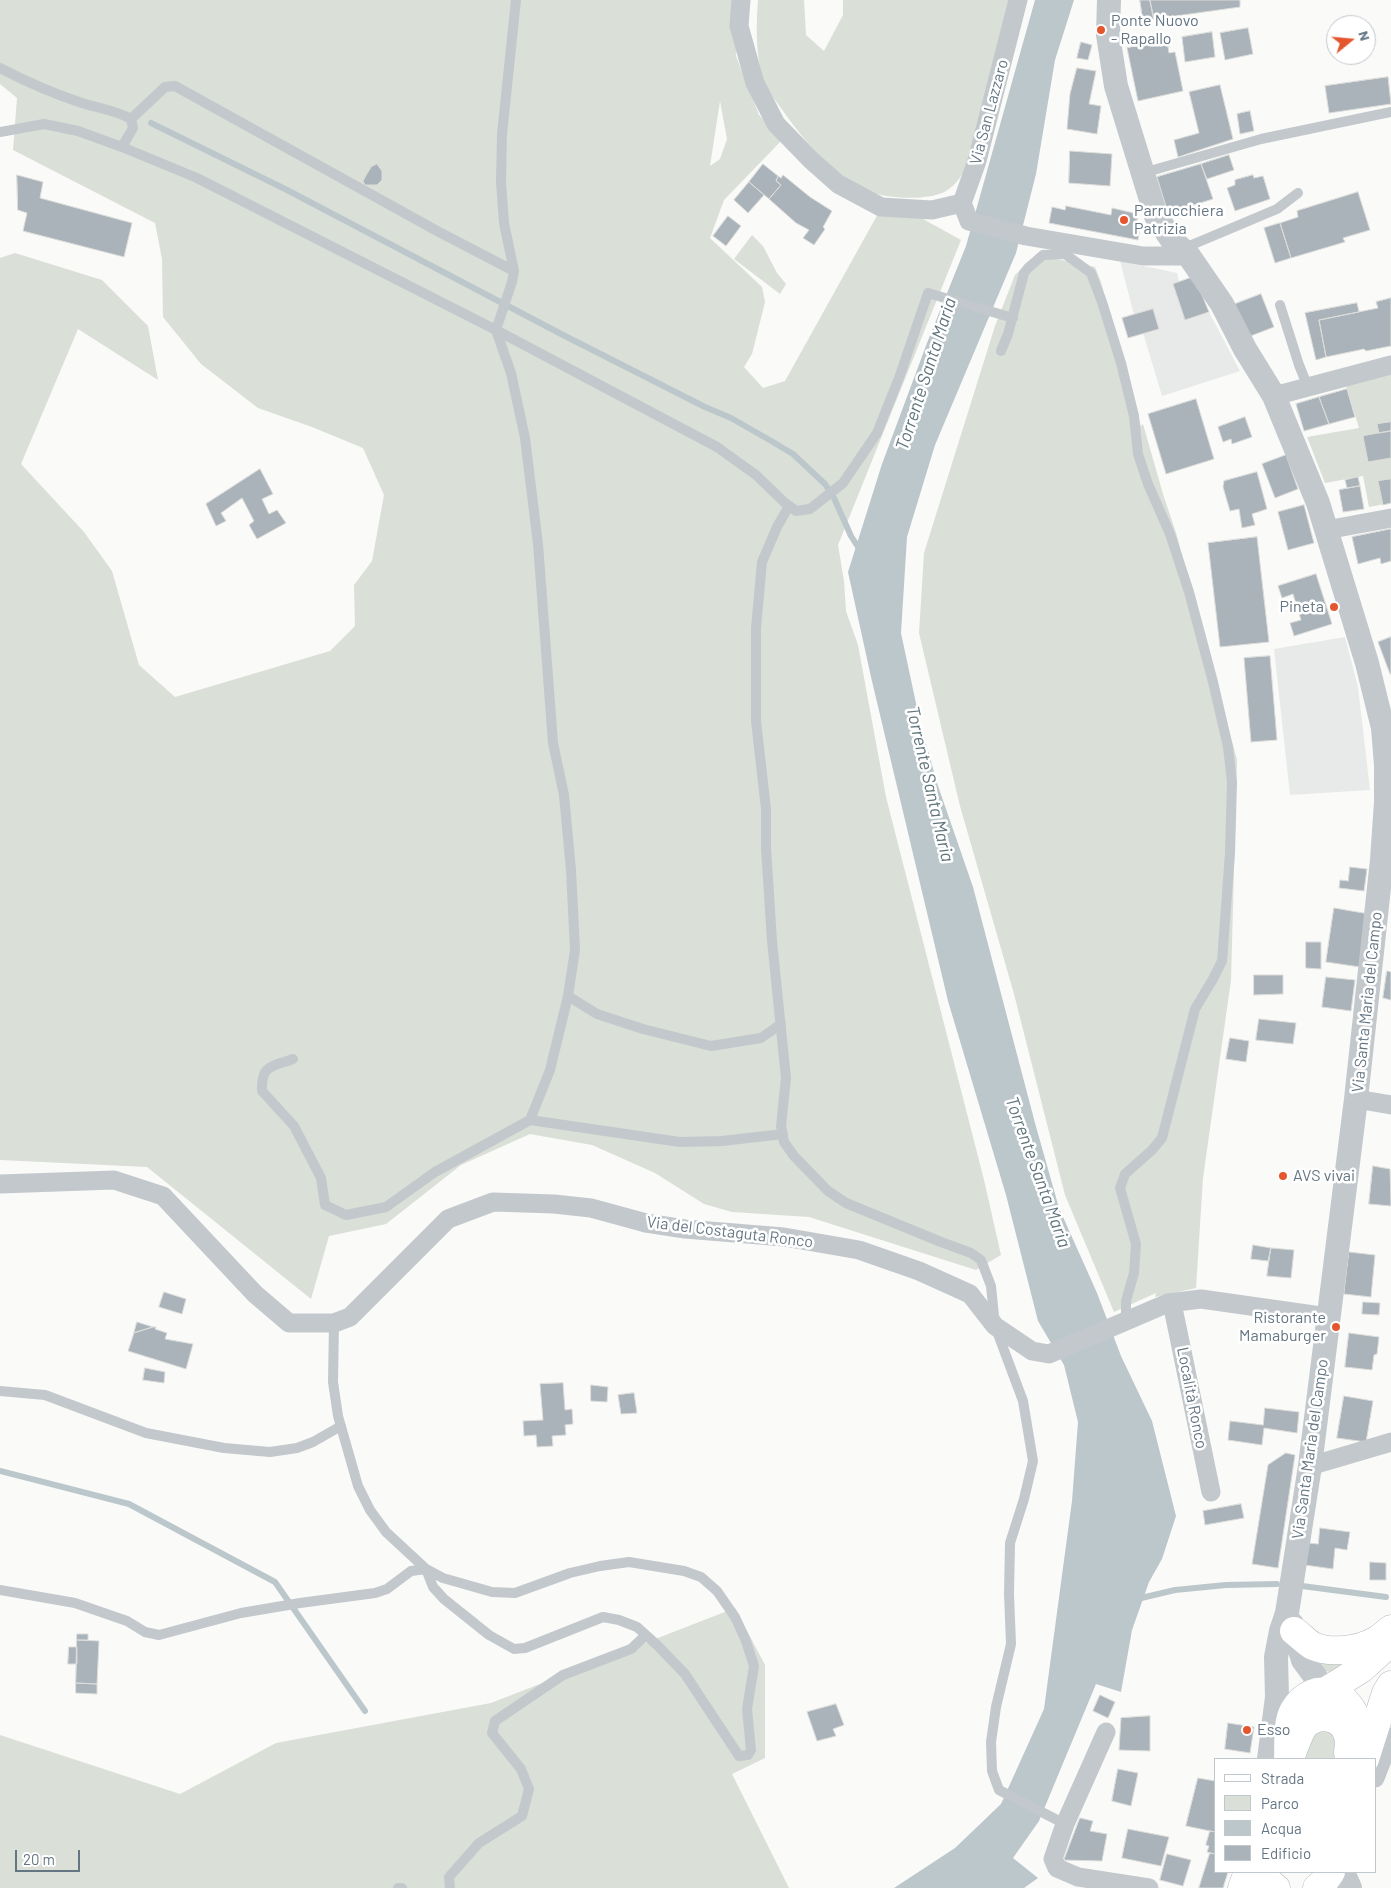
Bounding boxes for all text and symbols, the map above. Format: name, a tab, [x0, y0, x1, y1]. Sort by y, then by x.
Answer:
place label: Ponte Nuovo - Rapallo	[1111, 11, 1199, 49]
north arrow	[1326, 15, 1376, 65]
marker: Ponte Nuovo - Rapallo	[1095, 24, 1107, 36]
text: N	[1355, 29, 1374, 43]
street label: Via San Lazzaro	[966, 57, 1012, 167]
place label: Parrucchiera Patrizia	[1134, 201, 1224, 239]
marker: Parrucchiera Patrizia	[1118, 214, 1130, 226]
water label: Torrente Santa Maria	[891, 295, 961, 453]
place label: Pineta	[1280, 597, 1324, 617]
marker: Pineta	[1328, 601, 1340, 613]
water label: Torrente Santa Maria	[902, 704, 958, 864]
street label: Via Santa Maria del Campo	[1348, 911, 1386, 1093]
water label: Torrente Santa Maria	[1001, 1094, 1075, 1250]
place label: AVS vivai	[1293, 1166, 1355, 1186]
marker: AVS vivai	[1277, 1170, 1289, 1182]
street label: Via del Costaguta Ronco	[646, 1212, 814, 1252]
place label: Ristorante Mamaburger	[1239, 1308, 1326, 1346]
marker: Ristorante Mamaburger	[1330, 1321, 1342, 1333]
street label: Località Ronco	[1173, 1346, 1211, 1450]
street label: Via Santa Maria del Campo	[1288, 1358, 1332, 1540]
place label: Esso	[1257, 1720, 1291, 1740]
marker: Esso	[1241, 1724, 1253, 1736]
legend	[1214, 1758, 1376, 1873]
text: Strada	[1261, 1769, 1304, 1787]
text: Parco	[1261, 1794, 1299, 1812]
text: Acqua	[1261, 1819, 1302, 1837]
scale bar	[18, 1840, 82, 1872]
text: Edificio	[1261, 1844, 1311, 1862]
text: 20 m	[23, 1850, 55, 1868]

